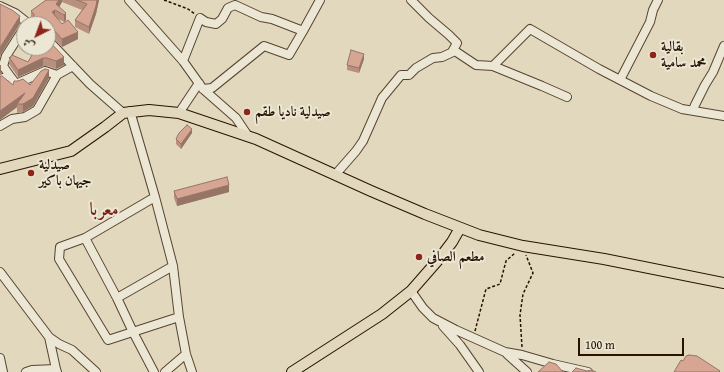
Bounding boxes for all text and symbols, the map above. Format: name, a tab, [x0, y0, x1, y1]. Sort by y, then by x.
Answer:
north arrow	[16, 16, 56, 56]
text: ش	[19, 35, 38, 54]
place label: بقالية محمد سامية	[661, 39, 706, 72]
marker: بقالية محمد سامية	[648, 50, 658, 60]
place label: صيدلية ناديا طقم	[255, 104, 331, 120]
marker: صيدلية ناديا طقم	[242, 107, 252, 117]
place label: صيدلية جيهان باكير	[39, 157, 92, 190]
marker: صيدلية جيهان باكير	[26, 168, 36, 178]
district label: معربا	[90, 199, 118, 221]
place label: مطعم الصافي	[427, 249, 484, 265]
marker: مطعم الصافي	[414, 252, 424, 262]
scale bar	[580, 330, 686, 356]
text: 100 m	[585, 336, 615, 353]

